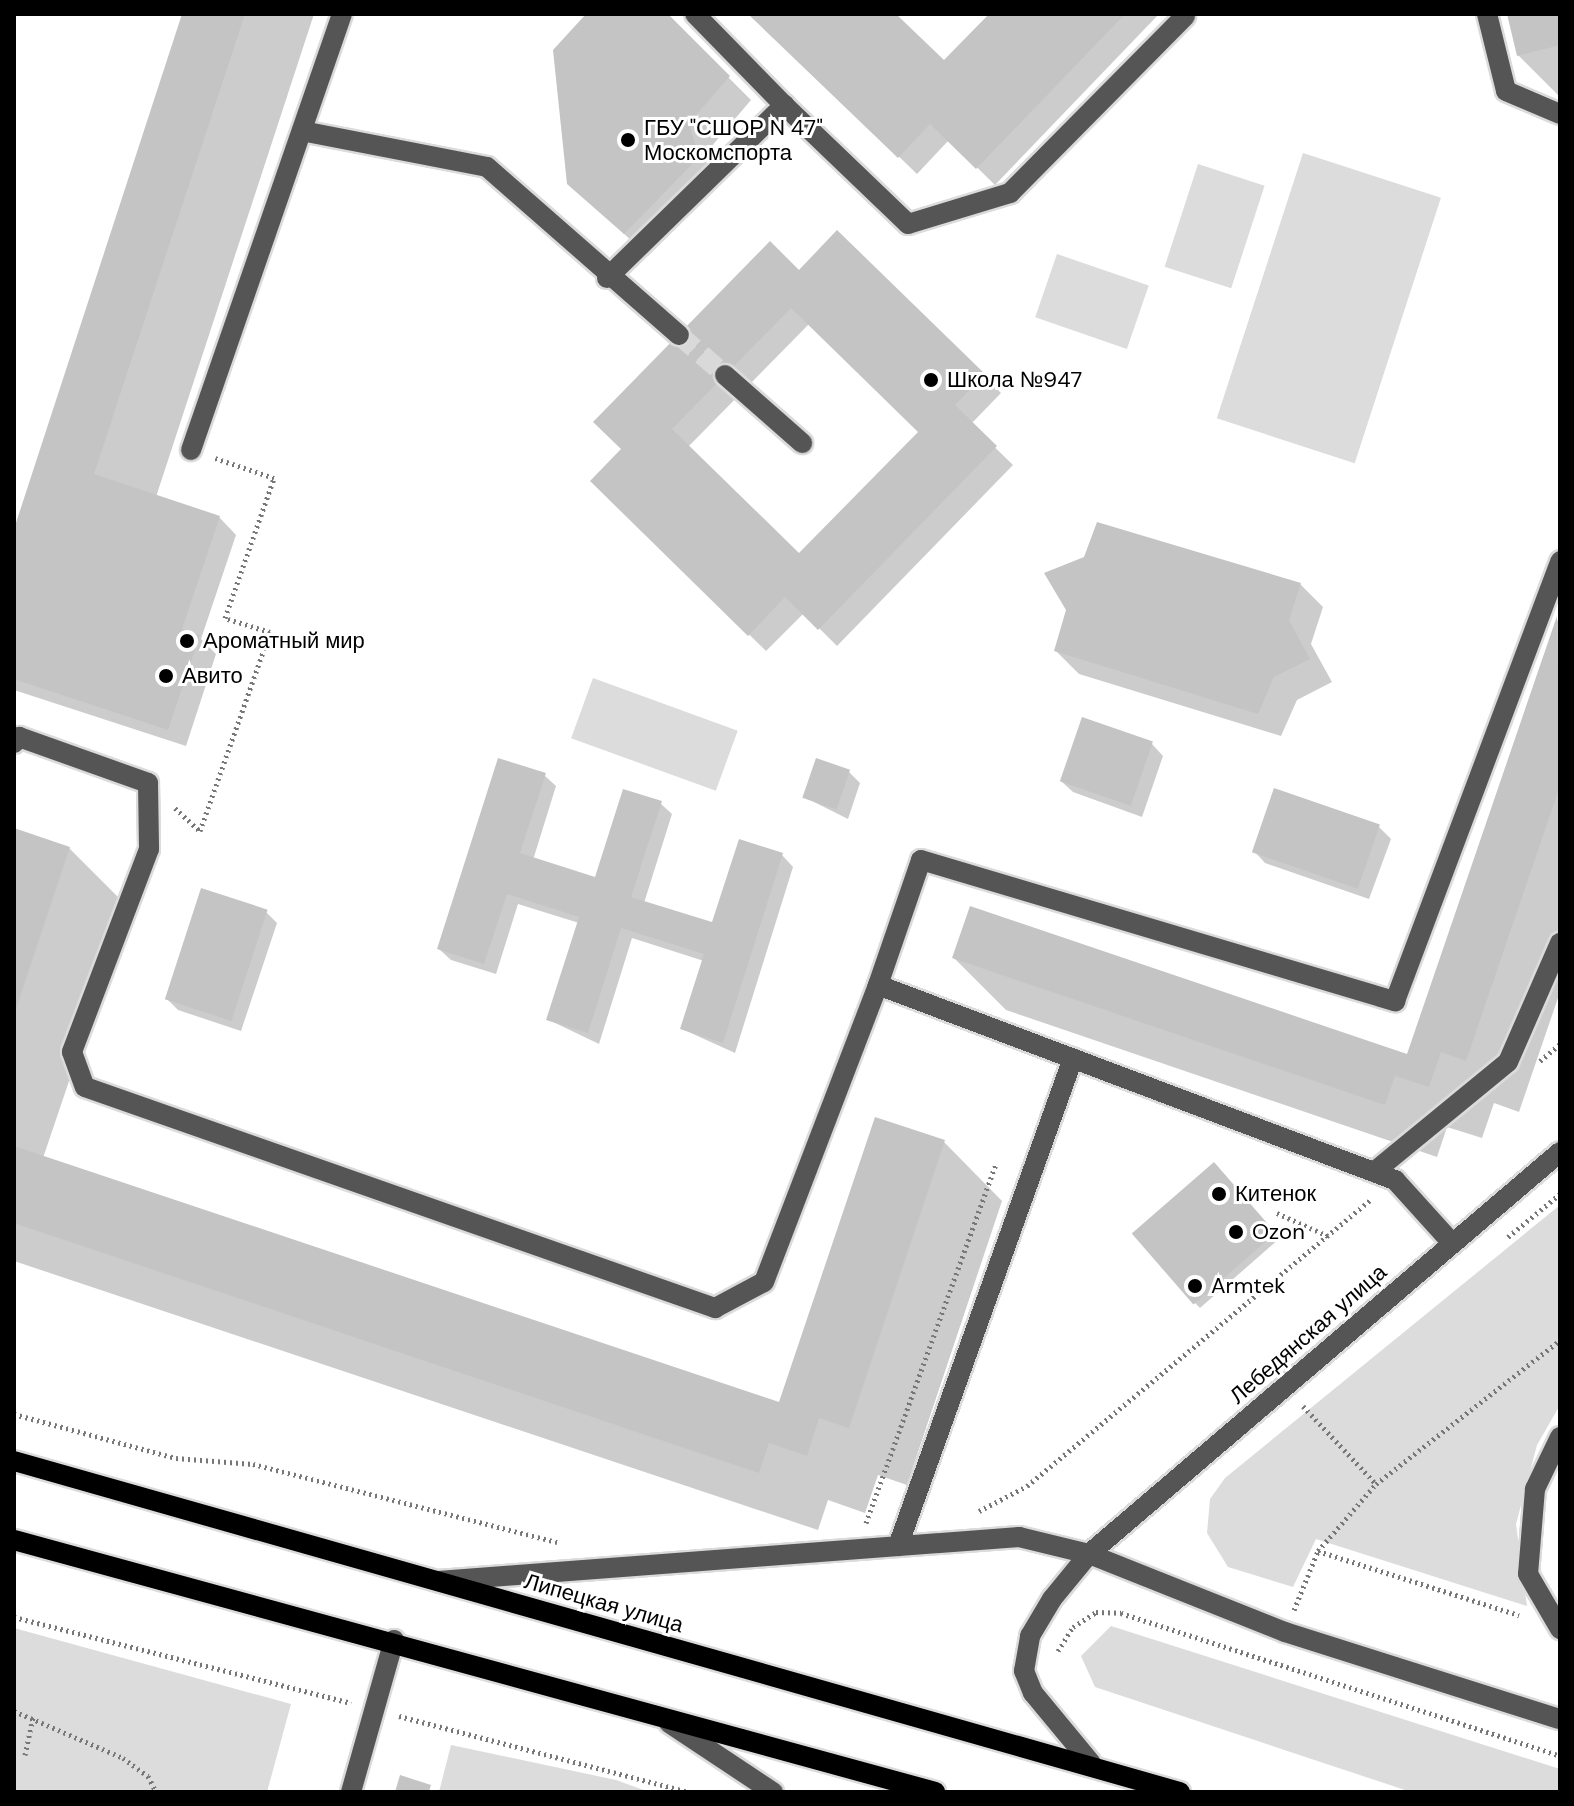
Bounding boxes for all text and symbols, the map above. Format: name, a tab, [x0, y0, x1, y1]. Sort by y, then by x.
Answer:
place label: ГБУ "СШОР N 47" Москомспорта	[644, 114, 823, 166]
marker: ГБУ "СШОР N 47" Москомспорта	[619, 131, 637, 149]
place label: Школа №947	[947, 367, 1082, 393]
marker: Школа №947	[922, 371, 940, 389]
place label: Ароматный мир	[203, 628, 365, 654]
marker: Ароматный мир	[178, 632, 196, 650]
place label: Авито	[182, 663, 243, 689]
marker: Авито	[157, 667, 175, 685]
place label: Китенок	[1235, 1181, 1316, 1207]
marker: Китенок	[1210, 1185, 1228, 1203]
place label: Ozon	[1252, 1219, 1305, 1245]
marker: Ozon	[1227, 1223, 1245, 1241]
street label: Лебедянская улица	[1224, 1259, 1392, 1409]
place label: Armtek	[1211, 1273, 1285, 1299]
marker: Armtek	[1186, 1277, 1204, 1295]
street label: Липецкая улица	[522, 1568, 686, 1638]

